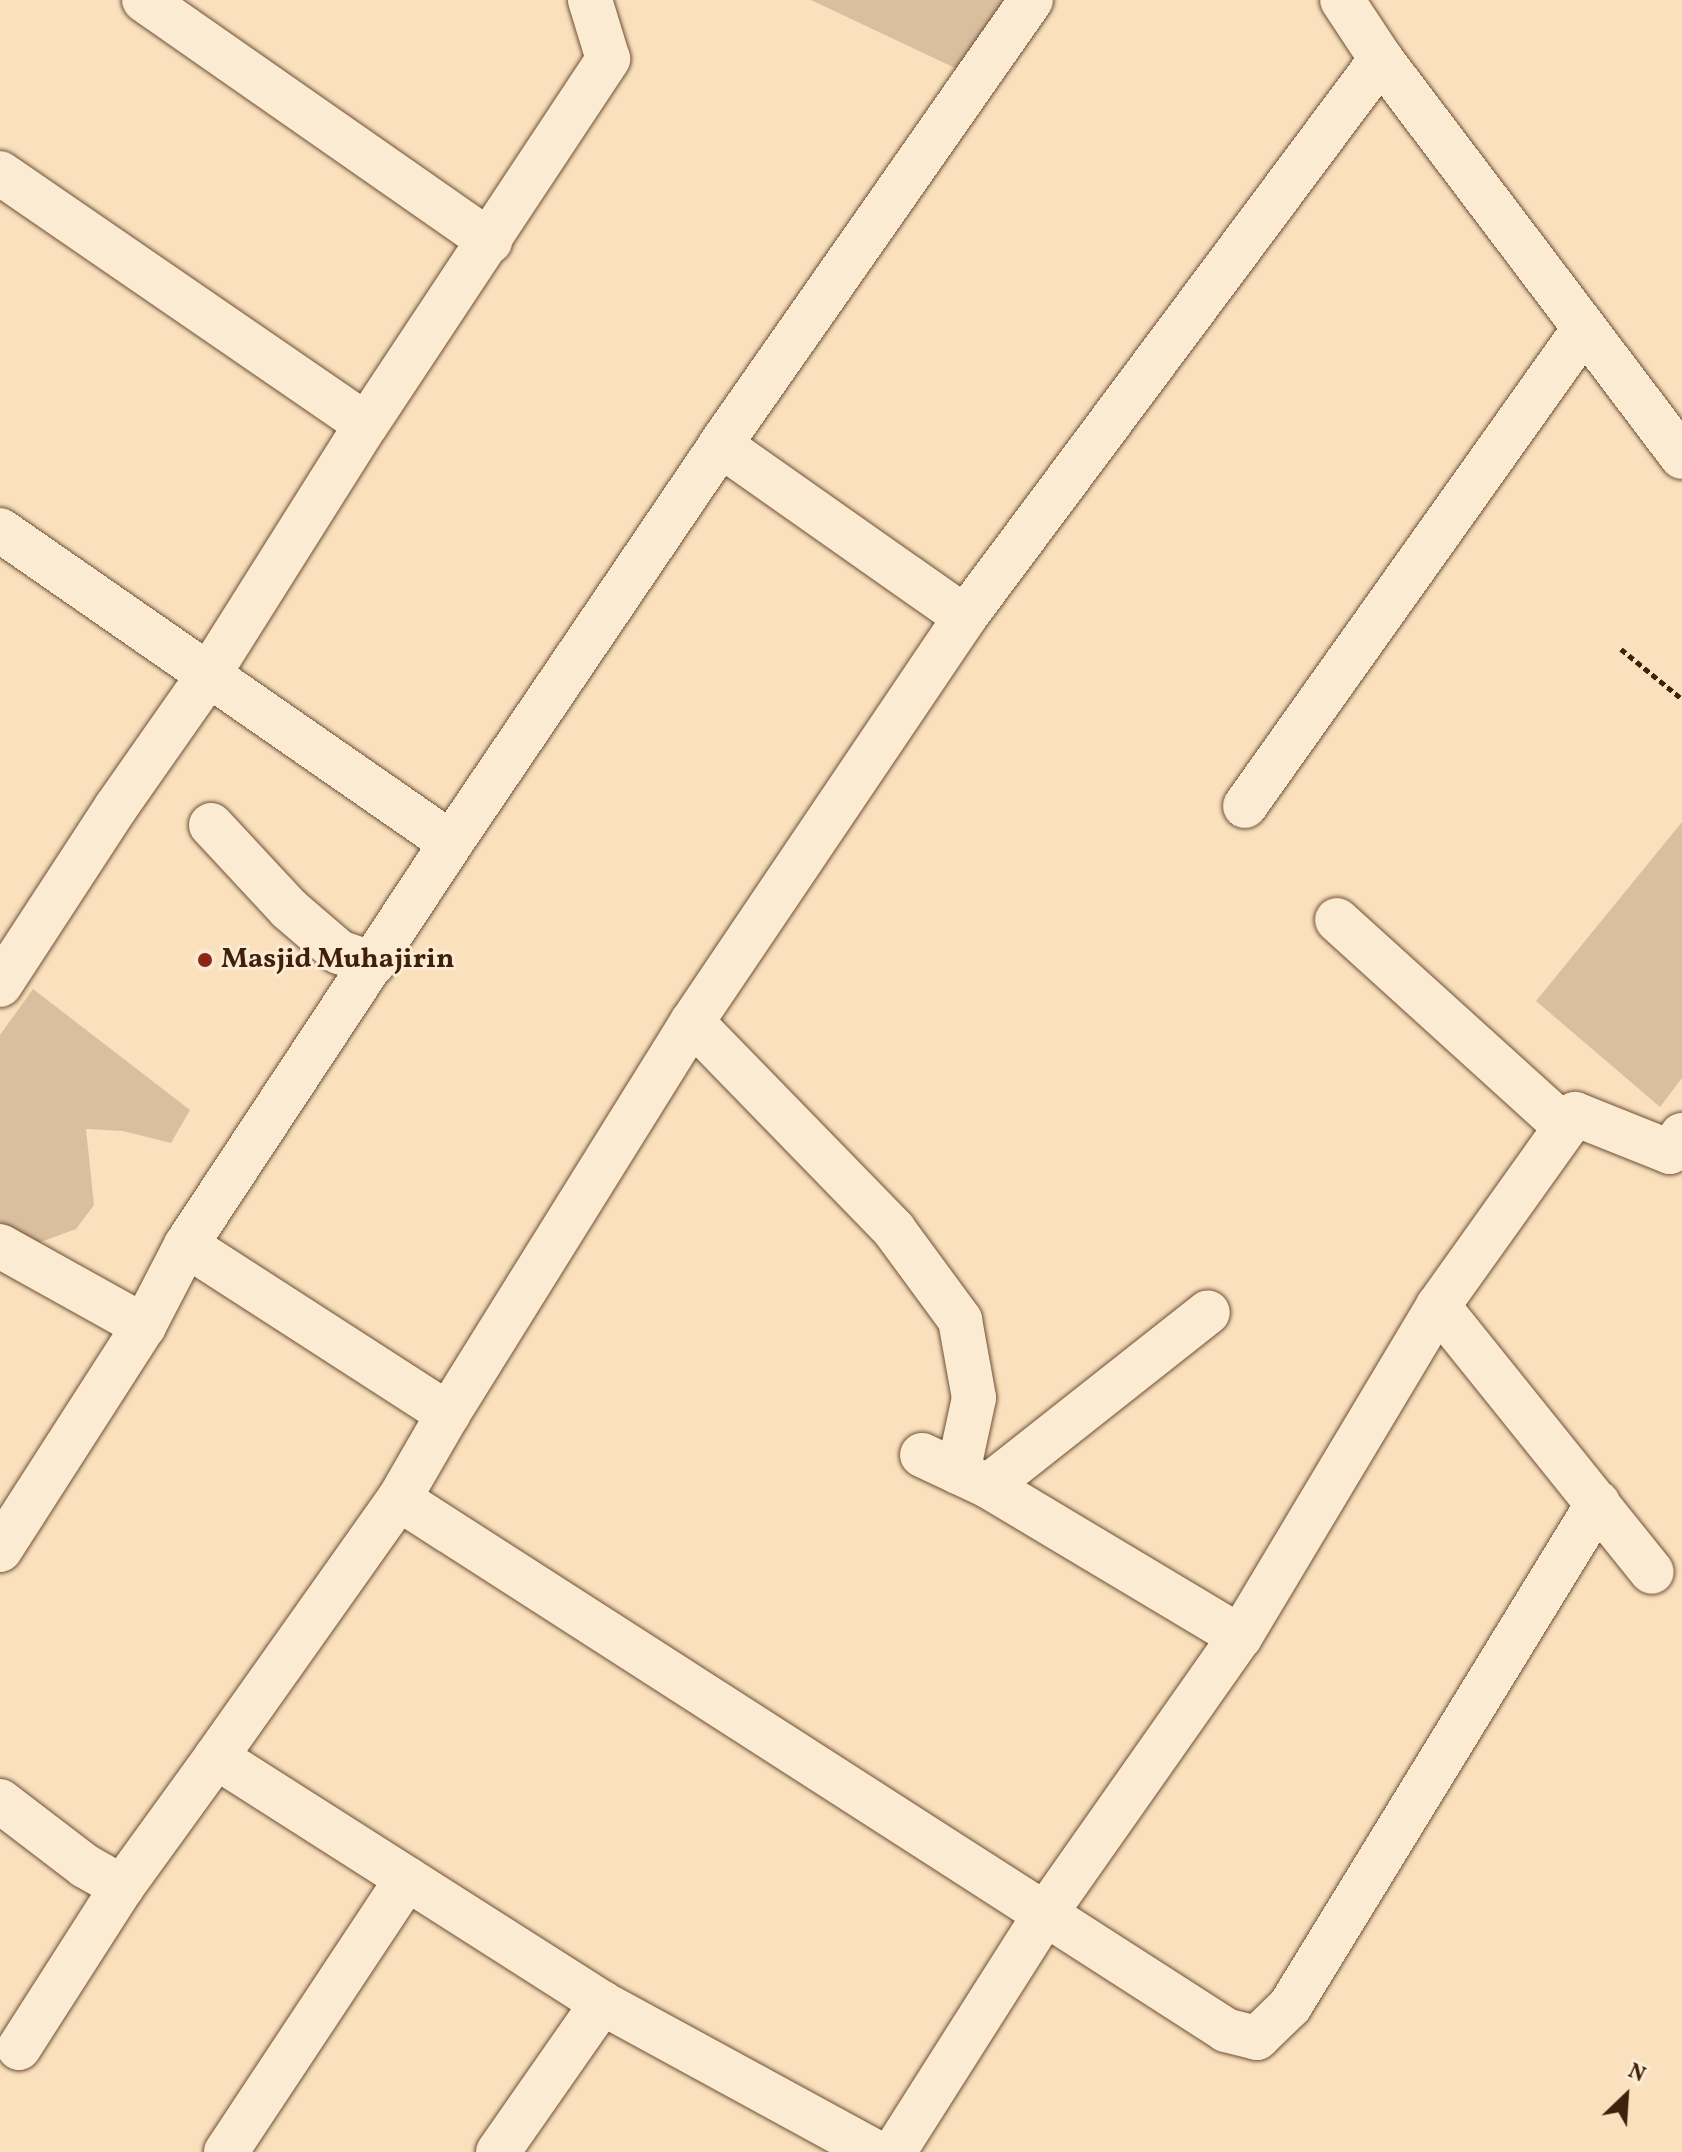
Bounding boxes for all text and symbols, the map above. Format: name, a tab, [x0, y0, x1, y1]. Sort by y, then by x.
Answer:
place label: Masjid Muhajirin	[221, 943, 454, 977]
marker: Masjid Muhajirin	[196, 951, 214, 969]
north arrow	[1586, 2056, 1666, 2136]
text: N	[1623, 2056, 1650, 2091]

